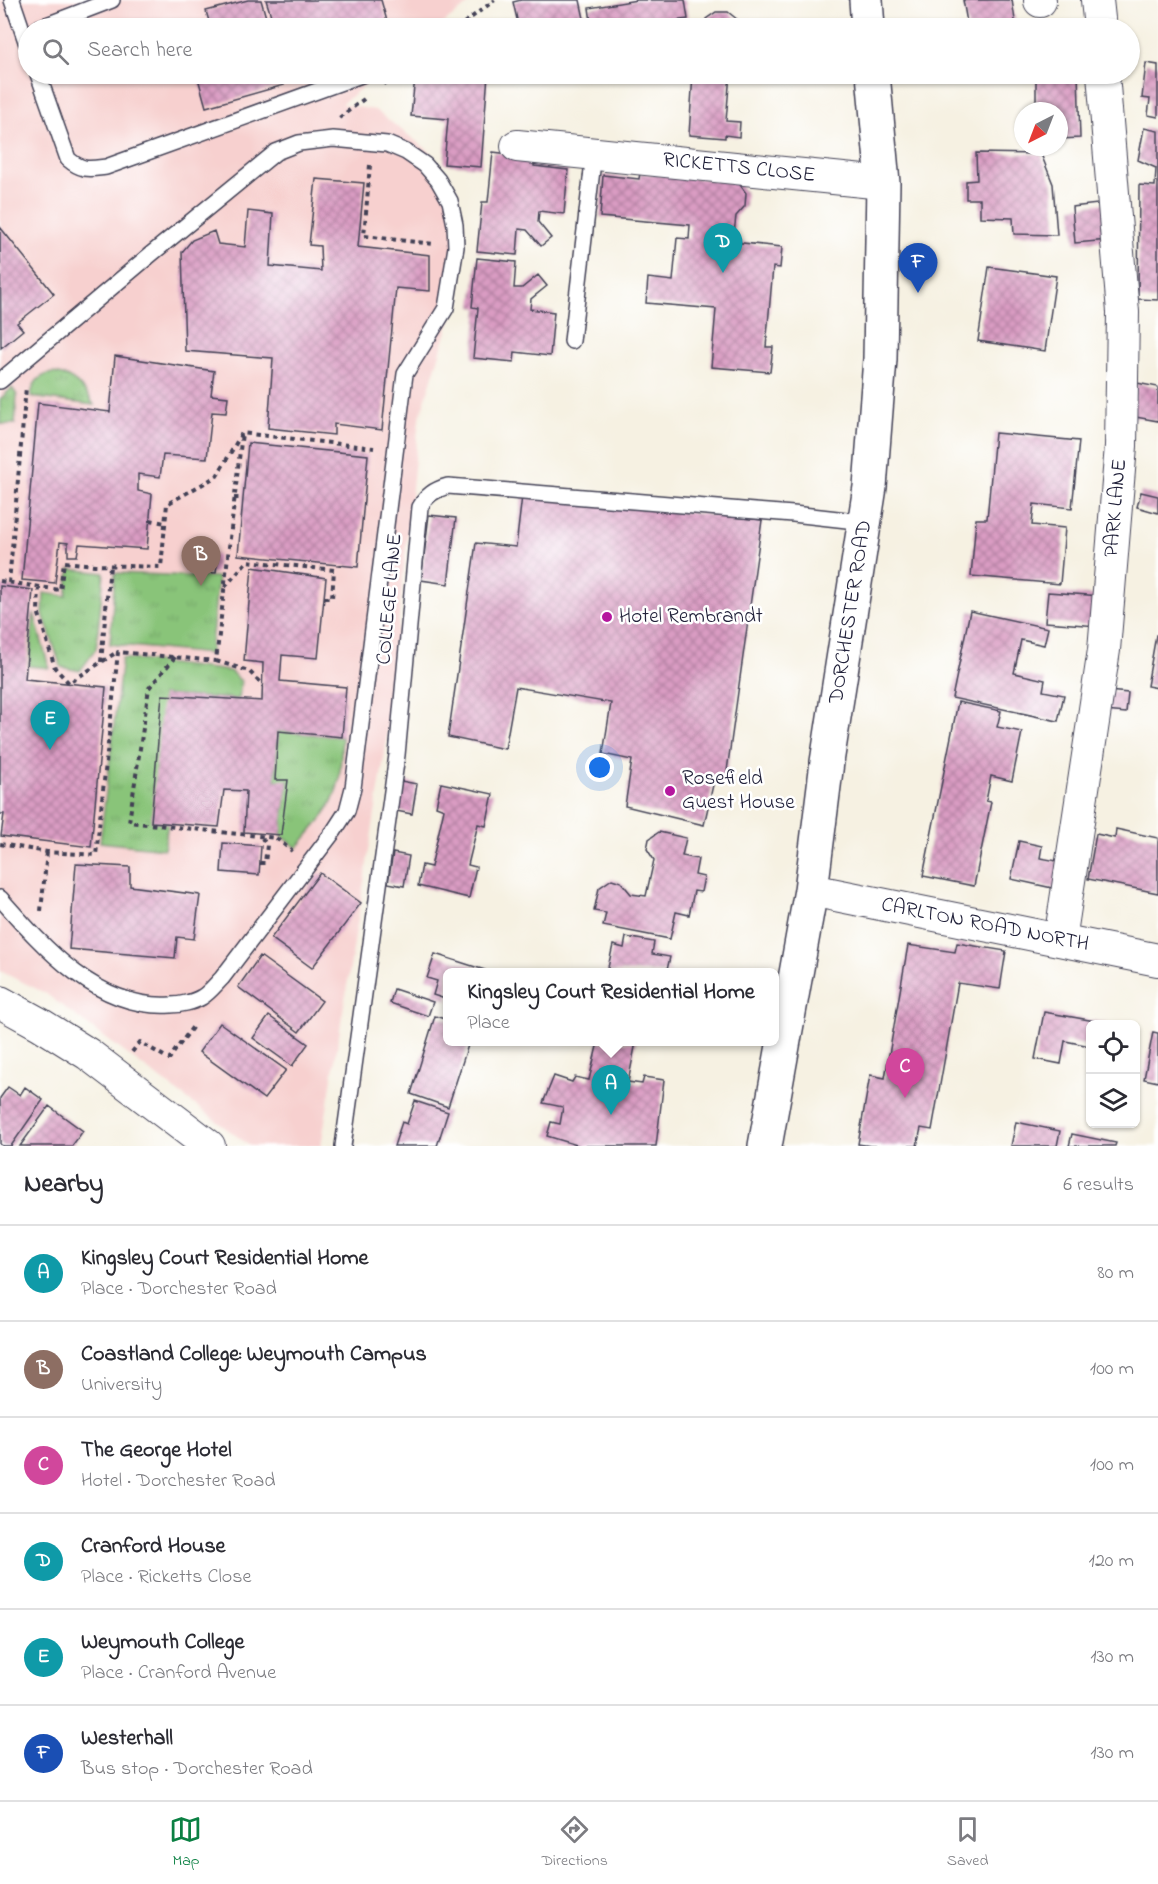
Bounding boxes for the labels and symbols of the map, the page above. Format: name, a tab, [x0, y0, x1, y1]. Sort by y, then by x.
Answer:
north arrow	[1014, 102, 1068, 156]
street label: RICKETTS CLOSE	[661, 145, 817, 191]
pin: D	[704, 224, 742, 273]
pin: F	[898, 244, 938, 293]
street label: PARK LANE	[1097, 458, 1135, 558]
street label: DORCHESTER ROAD	[822, 518, 880, 707]
street label: COLLEGE LANE	[369, 532, 411, 666]
pin: B	[182, 536, 220, 586]
place label: Hotel Rembrandt	[619, 602, 763, 632]
marker: Hotel Rembrandt	[600, 610, 614, 624]
pin: E	[31, 700, 70, 750]
your location	[585, 753, 614, 782]
place label: Rosefield Guest House	[682, 764, 795, 818]
marker: Rosefield Guest House	[663, 784, 677, 798]
street label: CARLTON ROAD NORTH	[879, 890, 1091, 960]
pin: C	[886, 1048, 924, 1098]
pin: A	[592, 1066, 630, 1115]

